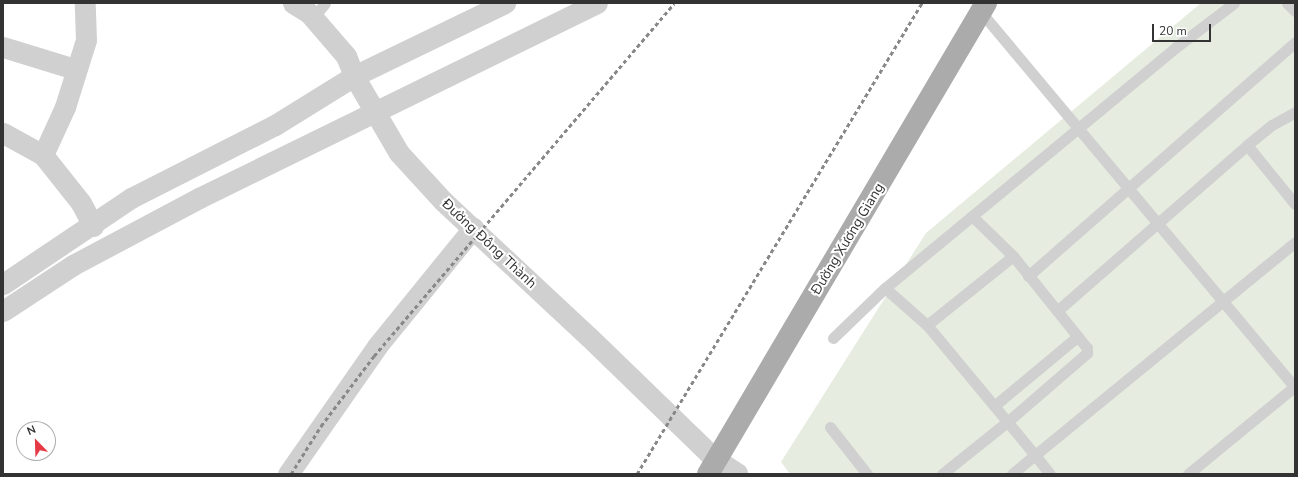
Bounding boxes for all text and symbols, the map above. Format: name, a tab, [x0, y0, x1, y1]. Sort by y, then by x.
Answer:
scale bar	[1154, 16, 1213, 42]
text: 20 m	[1159, 23, 1187, 39]
street label: Đường Xương Giang	[808, 180, 888, 298]
street label: Đường Đông Thành	[438, 196, 540, 292]
north arrow	[16, 421, 56, 461]
text: N	[25, 422, 38, 439]

